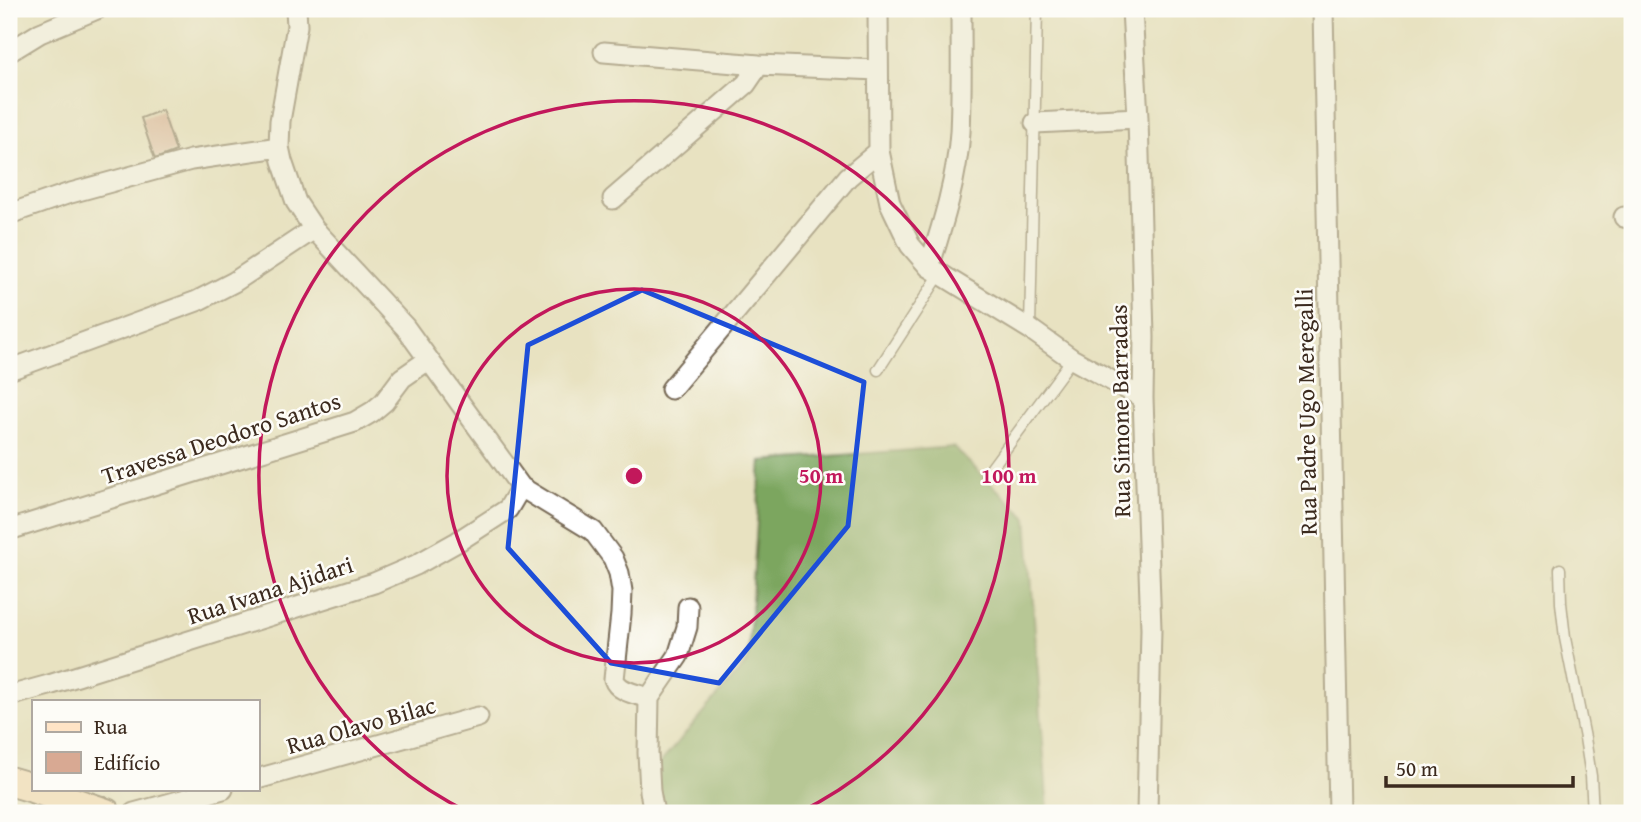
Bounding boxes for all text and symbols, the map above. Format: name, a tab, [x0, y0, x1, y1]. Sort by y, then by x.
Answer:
street label: Rua Padre Ugo Meregalli	[1286, 288, 1326, 536]
street label: Rua Simone Barradas	[1101, 304, 1139, 518]
street label: Travessa Deodoro Santos	[97, 383, 345, 493]
text: 50 m	[799, 460, 843, 491]
text: 100 m	[981, 460, 1037, 491]
centre of rings	[622, 464, 646, 488]
street label: Rua Ivana Ajidari	[183, 547, 358, 633]
street label: Rua Olavo Bilac	[282, 687, 440, 763]
legend	[32, 700, 259, 790]
text: Rua	[94, 711, 127, 742]
scale bar	[1386, 745, 1573, 789]
text: Edifício	[94, 747, 160, 778]
text: 50 m	[1396, 753, 1438, 784]

